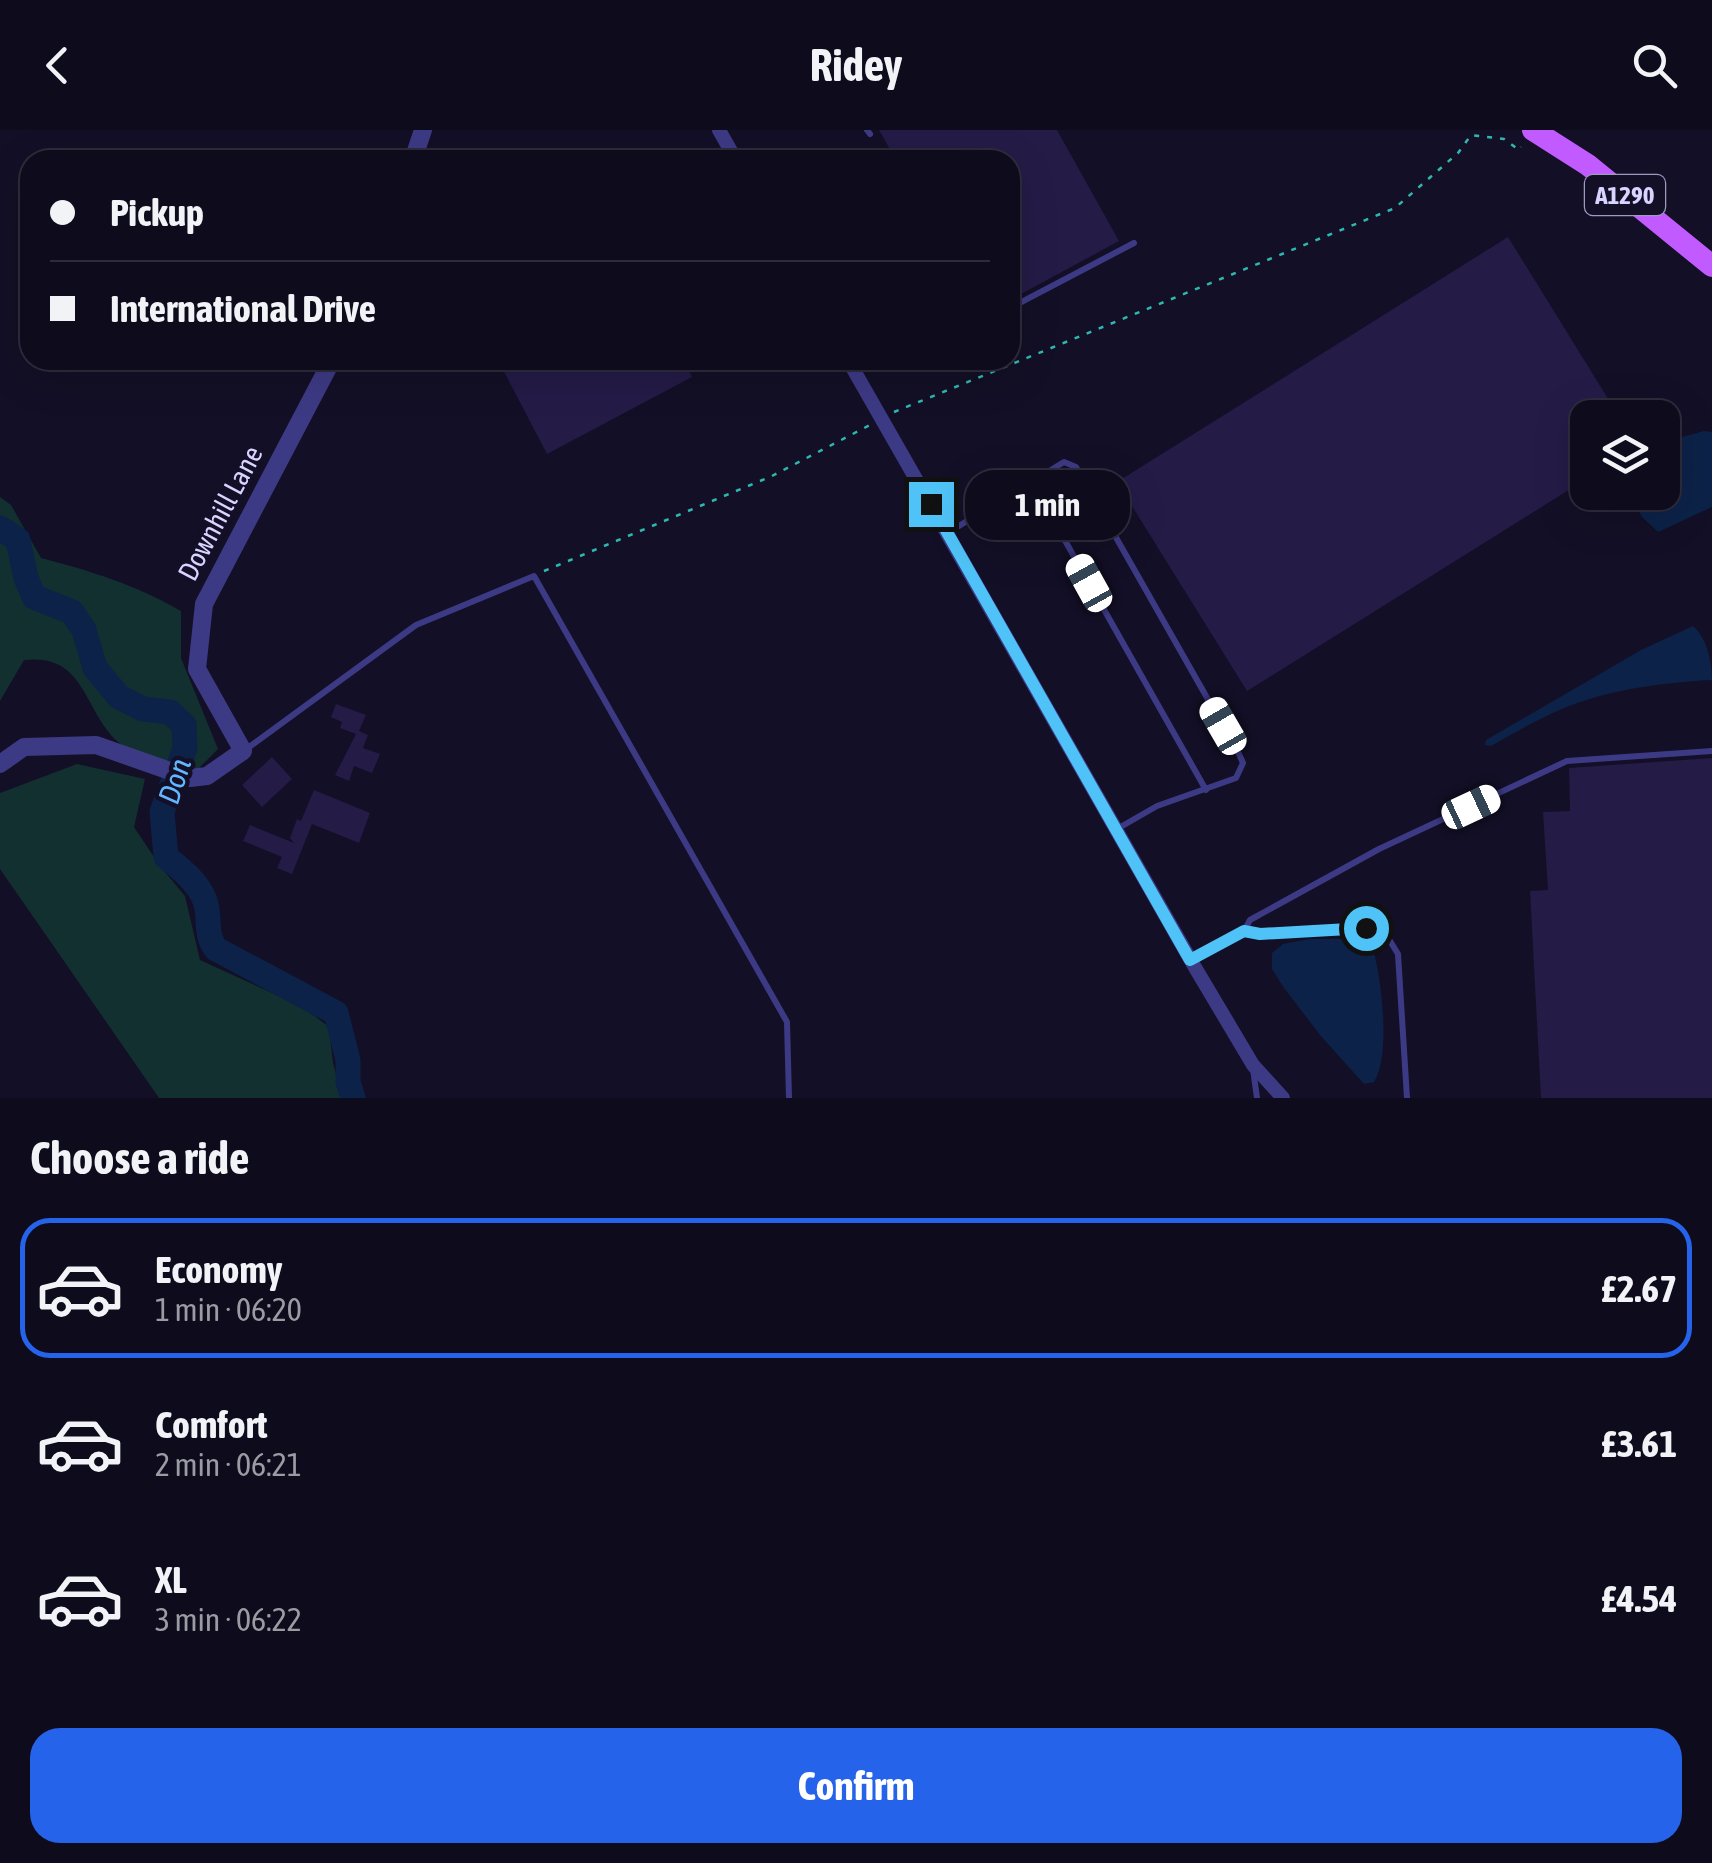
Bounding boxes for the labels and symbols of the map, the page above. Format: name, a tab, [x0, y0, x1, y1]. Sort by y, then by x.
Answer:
road number: A1290	[1585, 175, 1665, 215]
street label: Downhill Lane	[171, 440, 269, 586]
callout: 1 min	[966, 469, 1131, 539]
route end	[909, 482, 954, 527]
car	[1061, 549, 1117, 617]
car	[1195, 693, 1251, 759]
water label: Don	[151, 754, 197, 808]
car	[1437, 781, 1505, 833]
route start	[1344, 906, 1389, 951]

